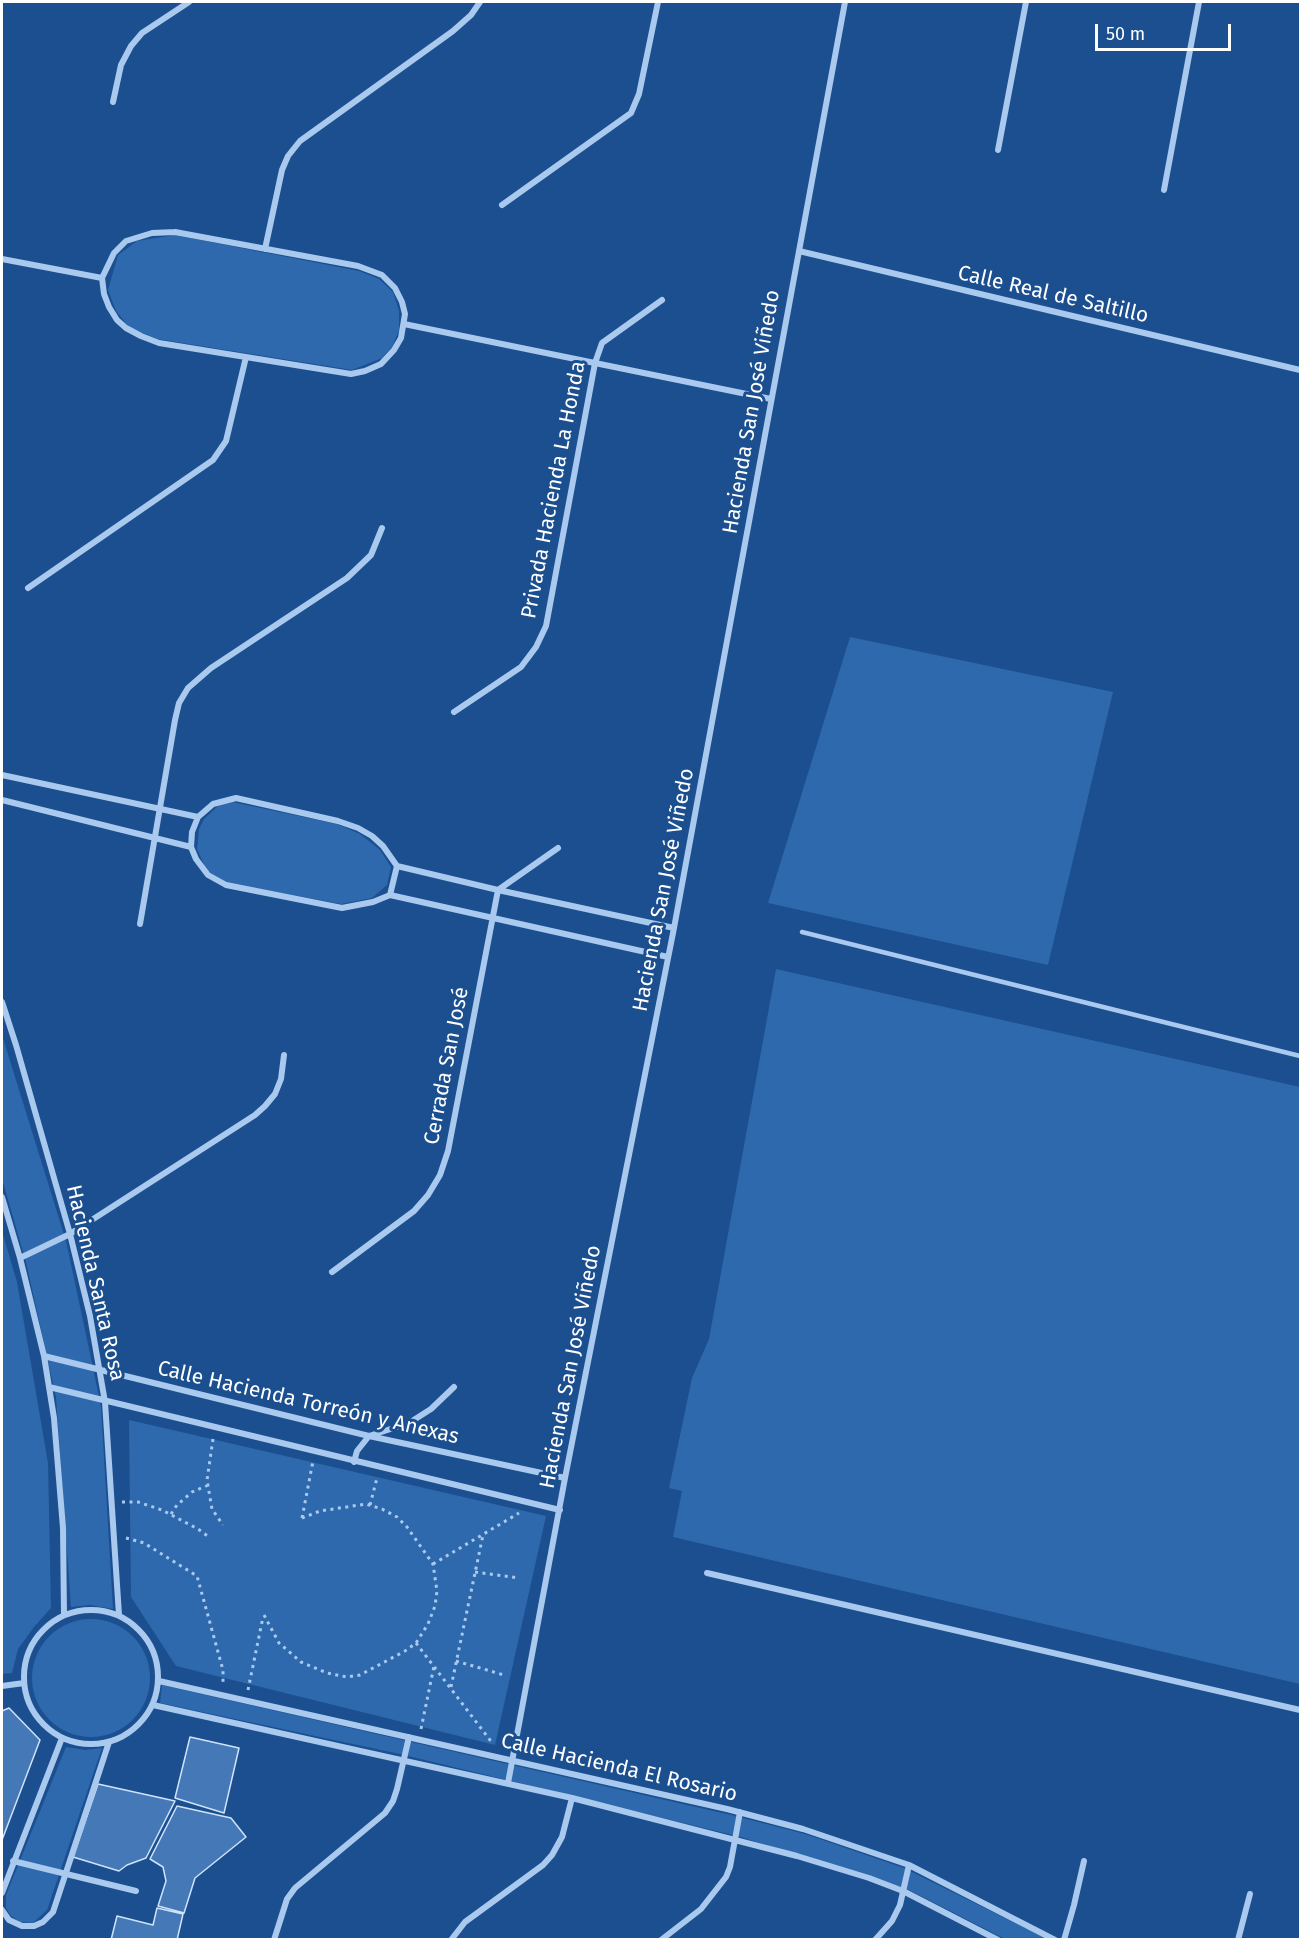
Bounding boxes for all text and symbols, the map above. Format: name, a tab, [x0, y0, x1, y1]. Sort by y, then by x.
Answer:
scale bar	[1098, 12, 1234, 50]
text: 50 m	[1106, 23, 1145, 45]
street label: Calle Real de Saltillo	[955, 261, 1151, 329]
street label: Hacienda San José Viñedo	[718, 288, 786, 536]
street label: Privada Hacienda La Honda	[517, 359, 591, 621]
street label: Hacienda San José Viñedo	[628, 766, 700, 1014]
street label: Cerrada San José	[419, 985, 475, 1147]
street label: Hacienda Santa Rosa	[60, 1183, 130, 1383]
street label: Hacienda San José Viñedo	[535, 1243, 607, 1491]
street label: Calle Hacienda Torreón y Anexas	[155, 1356, 461, 1450]
street label: Calle Hacienda El Rosario	[498, 1729, 740, 1807]

